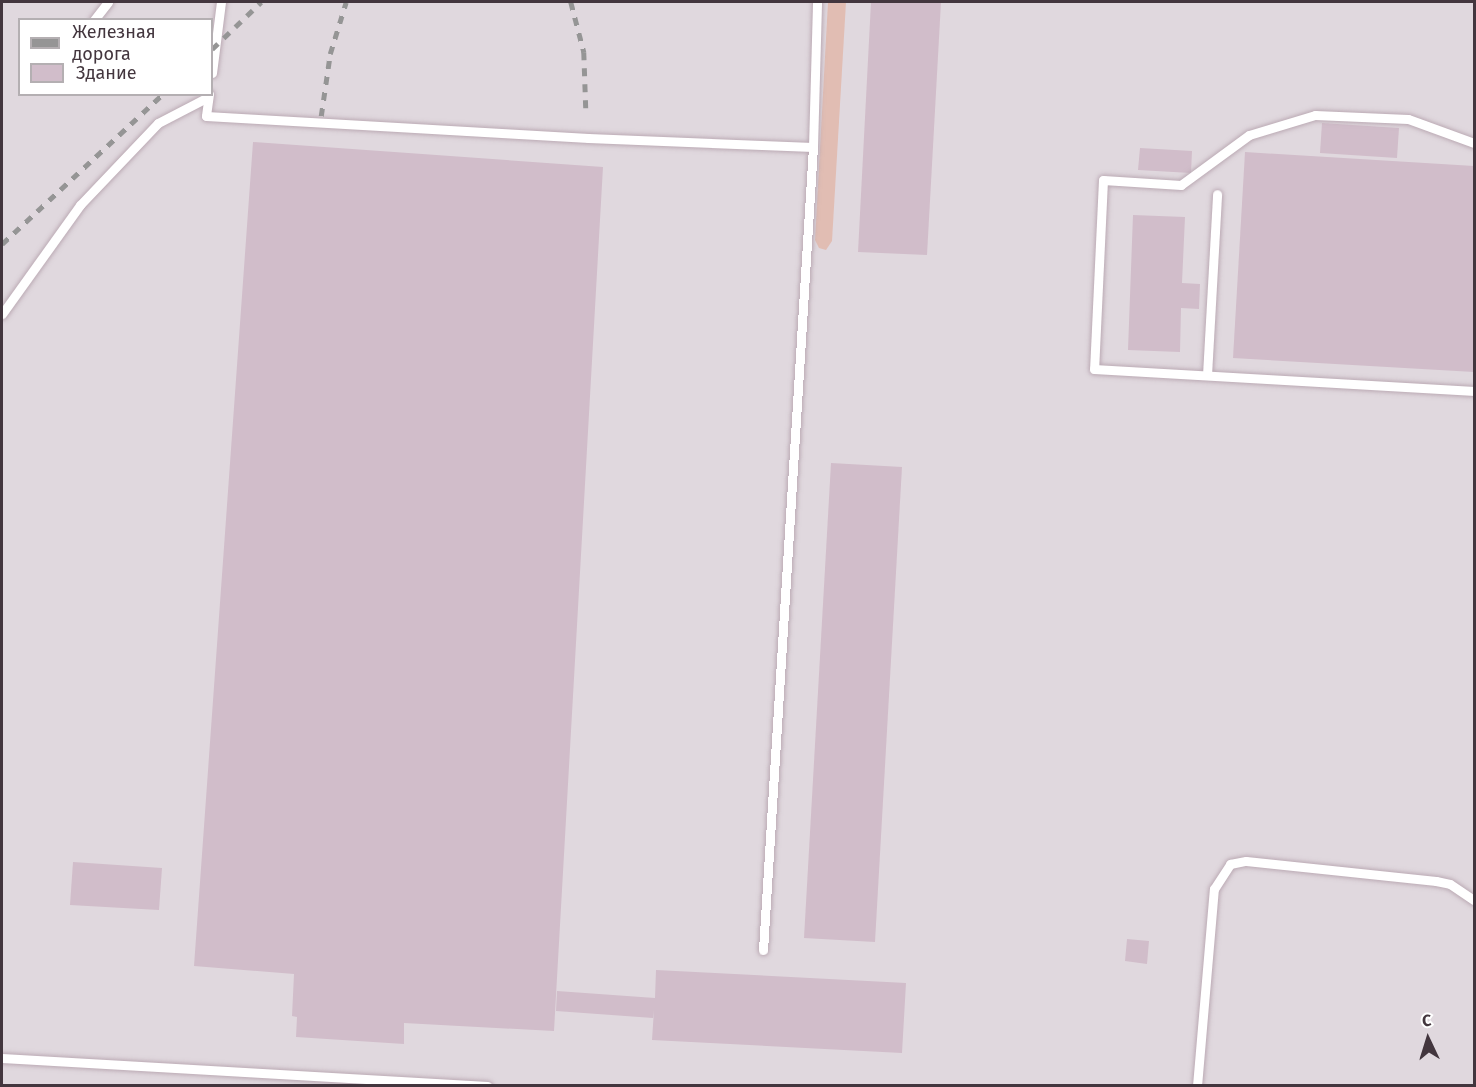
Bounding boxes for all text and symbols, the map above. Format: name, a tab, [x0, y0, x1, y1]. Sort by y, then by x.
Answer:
legend	[18, 18, 213, 96]
text: Железная дорога	[72, 21, 156, 65]
text: Здание	[76, 62, 137, 84]
north arrow	[1398, 1009, 1458, 1069]
text: С	[1421, 1011, 1432, 1030]

